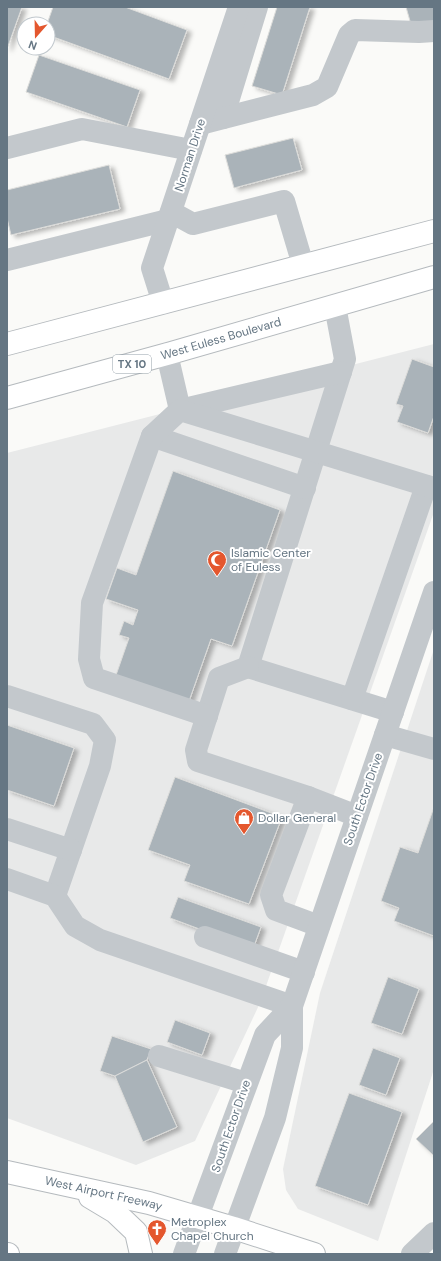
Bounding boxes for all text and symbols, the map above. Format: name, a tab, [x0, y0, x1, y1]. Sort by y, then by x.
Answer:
north arrow	[16, 16, 56, 56]
text: N	[26, 37, 39, 53]
street label: Norman Drive	[171, 116, 209, 193]
street label: West Euless Boulevard	[159, 314, 283, 363]
road number: TX 10	[113, 355, 151, 373]
place label: Islamic Center of Euless	[231, 545, 311, 575]
mosque icon: Islamic Center of Euless	[206, 549, 228, 577]
street label: South Ector Drive	[340, 750, 386, 847]
shop icon: Dollar General	[233, 807, 255, 835]
place label: Dollar General	[258, 810, 336, 826]
street label: South Ector Drive	[208, 1077, 254, 1174]
street label: West Airport Freeway	[43, 1173, 165, 1215]
place label: Metroplex Chapel Church	[171, 1214, 254, 1244]
church icon: Metroplex Chapel Church	[146, 1218, 168, 1246]

